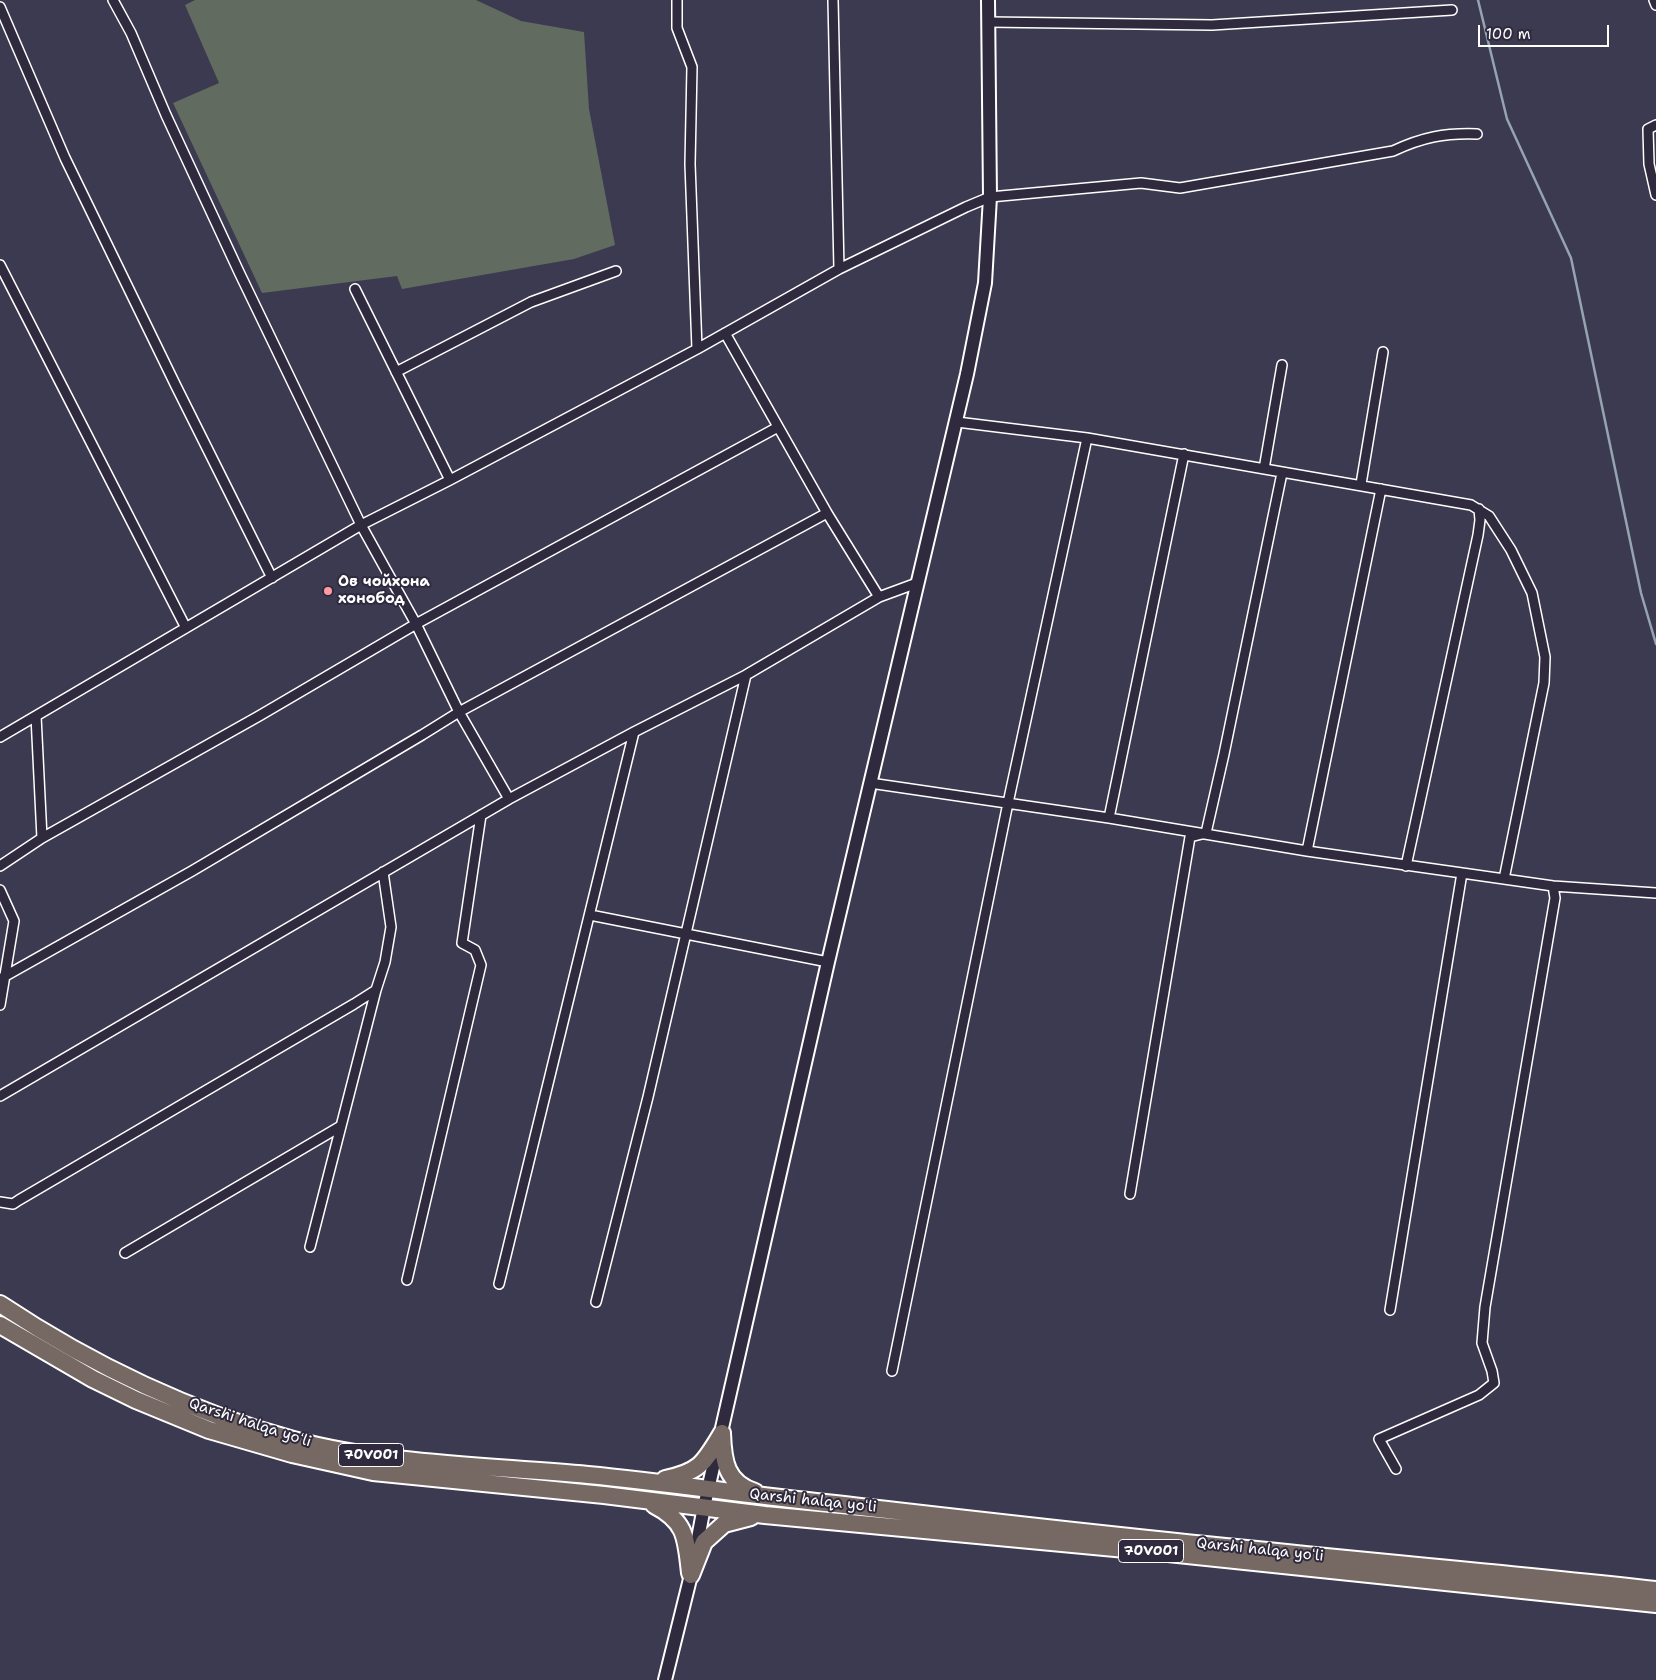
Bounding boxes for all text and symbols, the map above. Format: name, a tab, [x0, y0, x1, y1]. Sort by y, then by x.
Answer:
scale bar	[1481, 15, 1612, 47]
text: 100 m	[1486, 24, 1531, 44]
place label: Ов чойхона хонобод	[338, 573, 430, 608]
marker: Ов чойхона хонобод	[322, 585, 334, 597]
street label: Qarshi halqa yoʻli	[186, 1395, 314, 1451]
road number: 70V001	[338, 1444, 404, 1466]
street label: Qarshi halqa yoʻli	[748, 1485, 878, 1517]
street label: Qarshi halqa yoʻli	[1195, 1534, 1325, 1566]
road number: 70V001	[1118, 1540, 1184, 1562]

